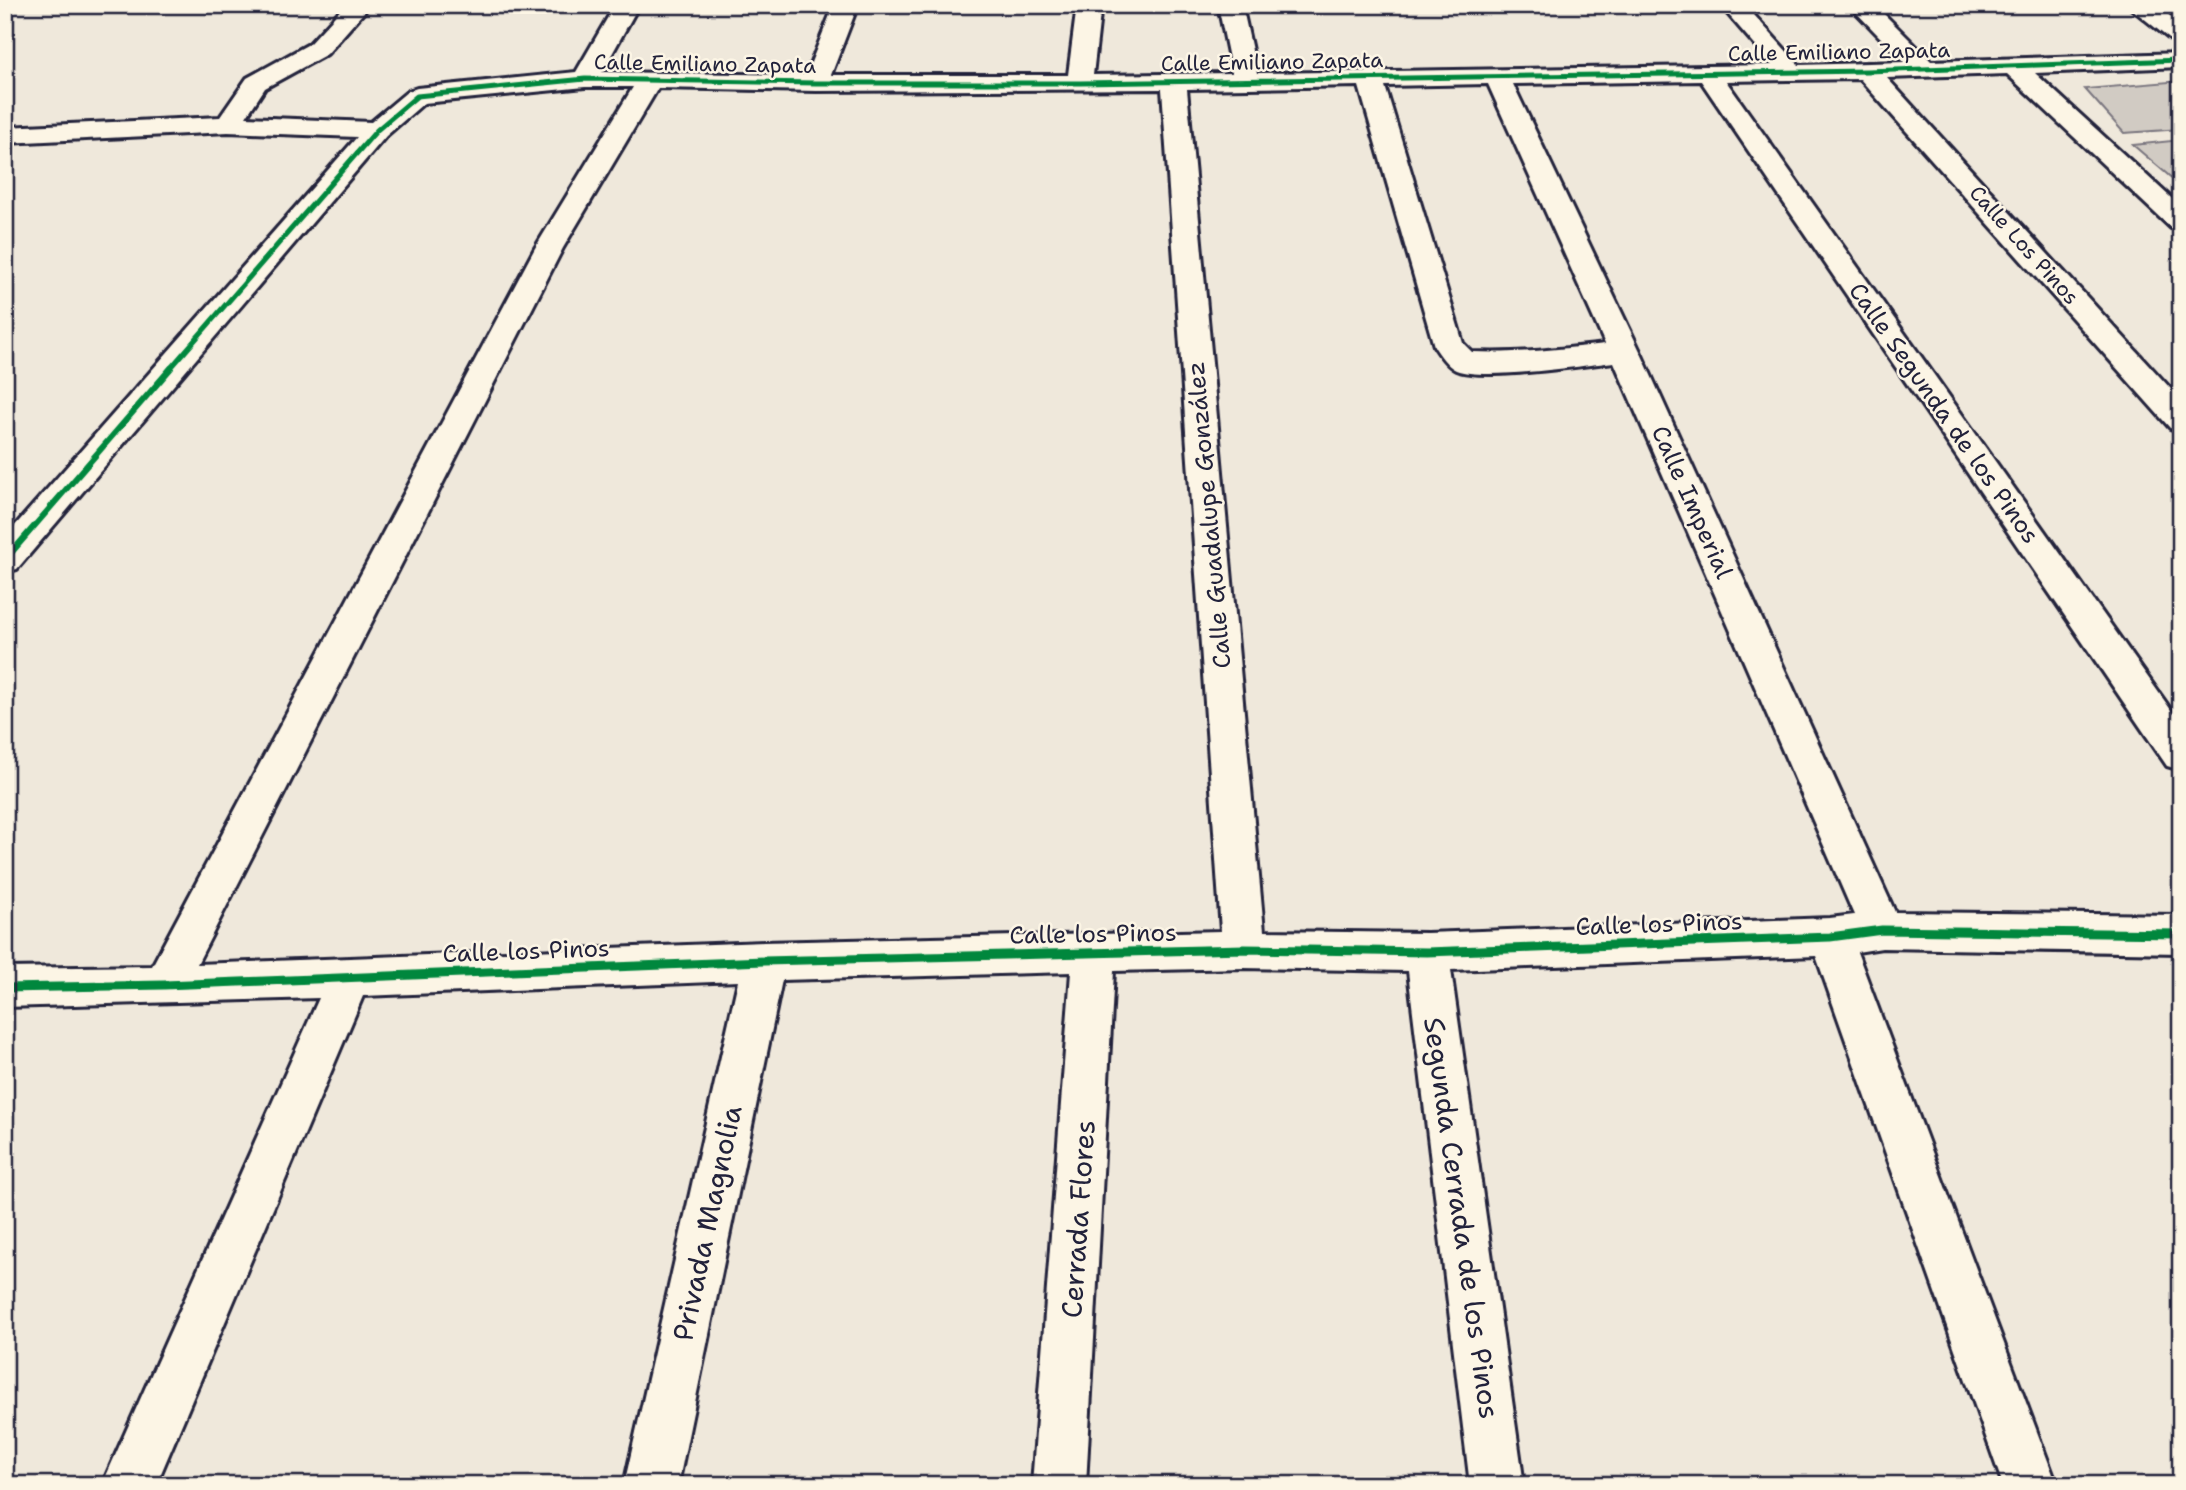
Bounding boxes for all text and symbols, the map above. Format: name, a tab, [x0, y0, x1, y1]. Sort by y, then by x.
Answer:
street label: Calle Emiliano Zapata	[1728, 36, 1950, 68]
street label: Calle Emiliano Zapata	[1161, 46, 1383, 78]
street label: Calle Emiliano Zapata	[594, 48, 816, 80]
street label: Calle Los Pinos	[1963, 179, 2085, 311]
street label: Calle Segunda de los Pinos	[1842, 276, 2046, 550]
street label: Calle Guadalupe González	[1180, 360, 1238, 670]
street label: Calle Imperial	[1644, 421, 1740, 584]
street label: Calle los Pinos	[1575, 905, 1743, 943]
street label: Calle los Pinos	[1009, 917, 1177, 951]
street label: Calle los Pinos	[442, 932, 610, 970]
street label: Segunda Cerrada de los Pinos	[1415, 1015, 1509, 1421]
street label: Privada Magnolia	[663, 1102, 751, 1344]
street label: Cerrada Flores	[1052, 1119, 1104, 1319]

